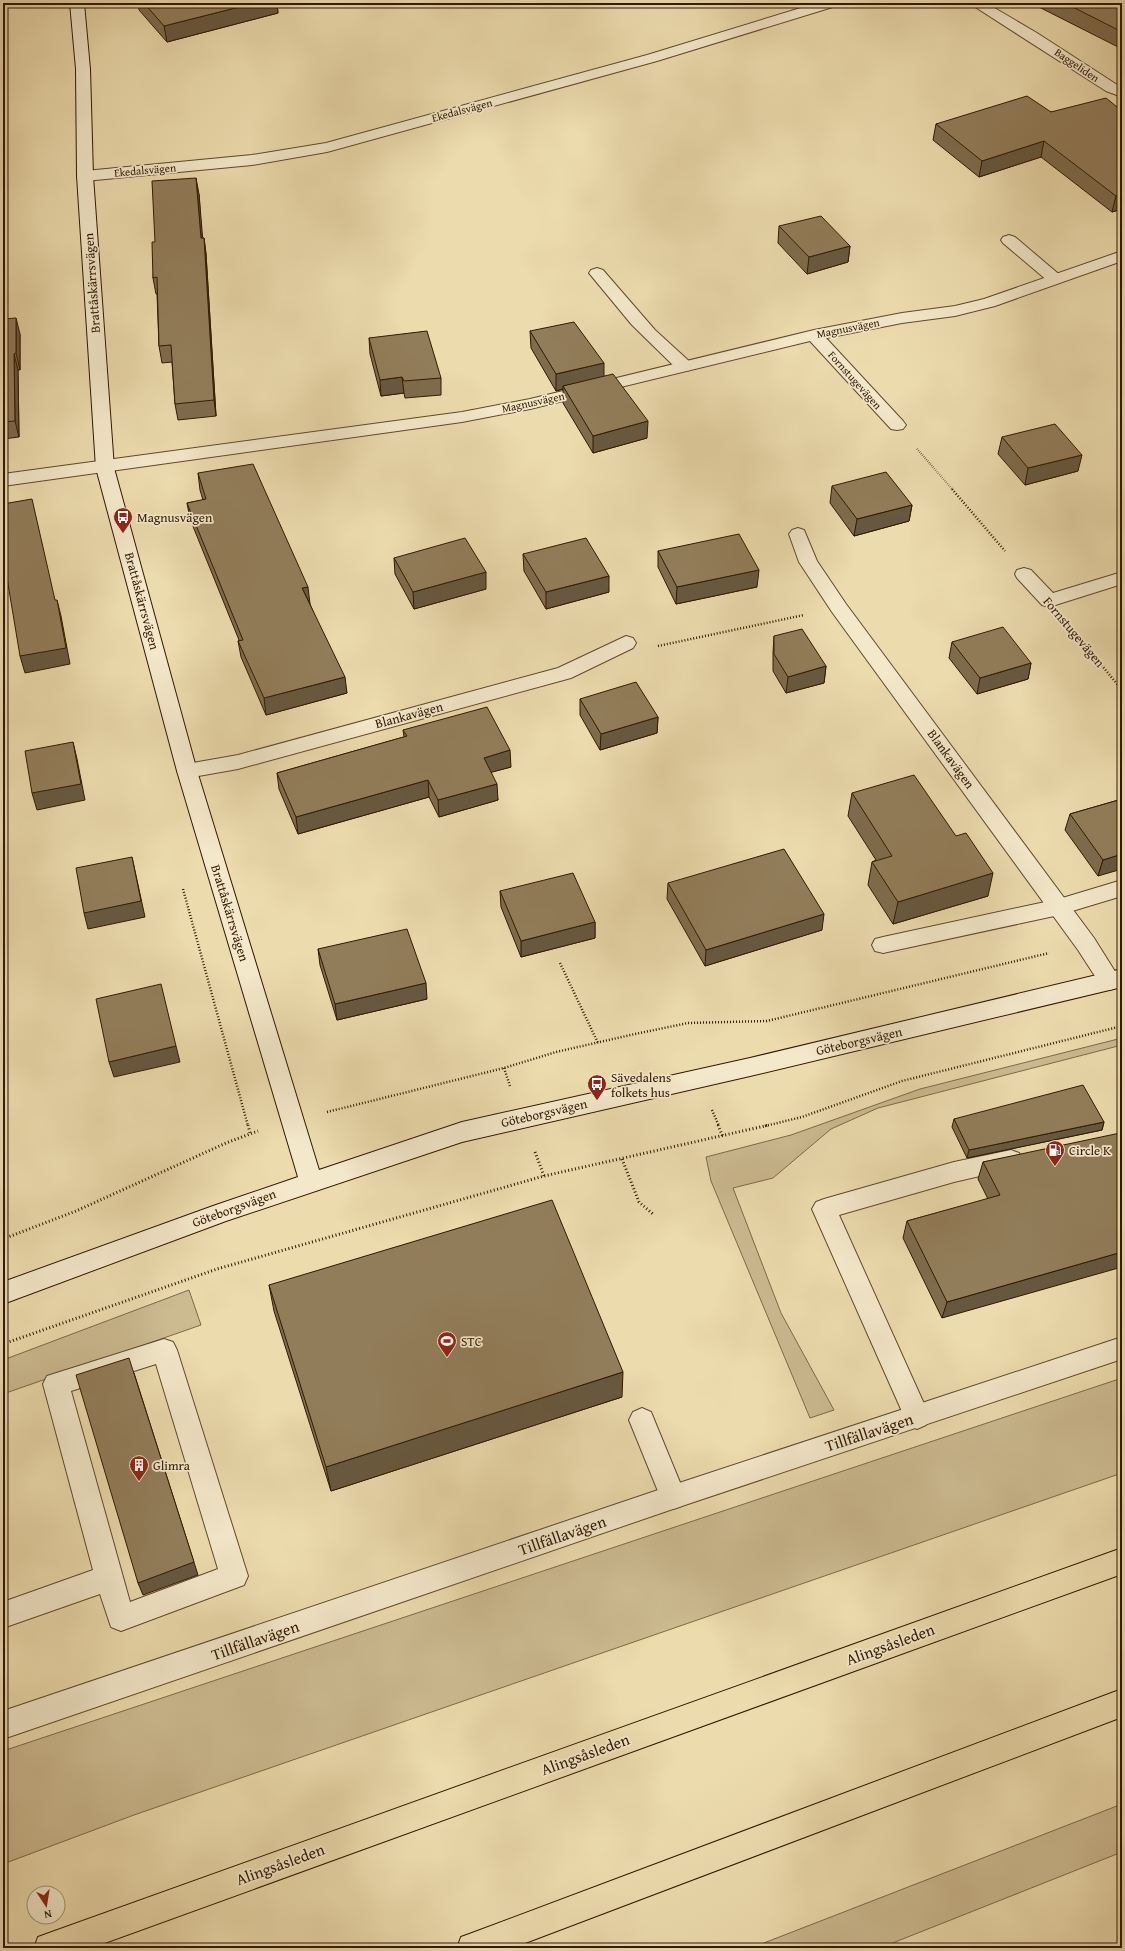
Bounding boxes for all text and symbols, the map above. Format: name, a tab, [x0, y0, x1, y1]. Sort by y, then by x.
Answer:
street label: Baggeliden	[1051, 44, 1103, 86]
street label: Ekedalsvägen	[430, 94, 495, 126]
street label: Ekedalsvägen	[113, 159, 177, 181]
street label: Brattåskärrsvägen	[79, 232, 105, 334]
street label: Magnusvägen	[815, 314, 882, 342]
street label: Fornstugevägen	[824, 347, 886, 413]
street label: Magnusvägen	[500, 387, 567, 416]
bus stop icon: Magnusvägen	[112, 506, 134, 534]
place label: Magnusvägen	[137, 508, 213, 527]
street label: Brattåskärrsvägen	[120, 550, 164, 653]
street label: Fornstugevägen	[1039, 593, 1110, 672]
street label: Blankavägen	[373, 697, 446, 733]
street label: Blankavägen	[923, 725, 980, 793]
street label: Brattåskärrsvägen	[206, 862, 254, 964]
street label: Göteborgsvägen	[814, 1022, 905, 1060]
place label: Sävedalens folkets hus	[611, 1068, 671, 1102]
bus stop icon: Sävedalens folkets hus	[586, 1073, 608, 1101]
street label: Göteborgsvägen	[499, 1094, 590, 1132]
fuel station icon: Circle K	[1044, 1139, 1066, 1167]
place label: Circle K	[1069, 1141, 1111, 1160]
street label: Göteborgsvägen	[189, 1184, 279, 1232]
sports icon: STC	[436, 1330, 458, 1358]
place label: STC	[461, 1332, 482, 1351]
street label: Tillfällavägen	[822, 1406, 916, 1458]
building icon: Glimra	[128, 1454, 150, 1482]
place label: Glimra	[153, 1456, 191, 1475]
street label: Tillfällavägen	[515, 1509, 609, 1561]
street label: Tillfällavägen	[208, 1614, 302, 1666]
street label: Alingsåsleden	[842, 1617, 938, 1671]
street label: Alingsåsleden	[537, 1727, 633, 1781]
street label: Alingsåsleden	[232, 1837, 328, 1891]
north arrow	[26, 1885, 66, 1925]
text: N	[42, 1906, 53, 1924]

